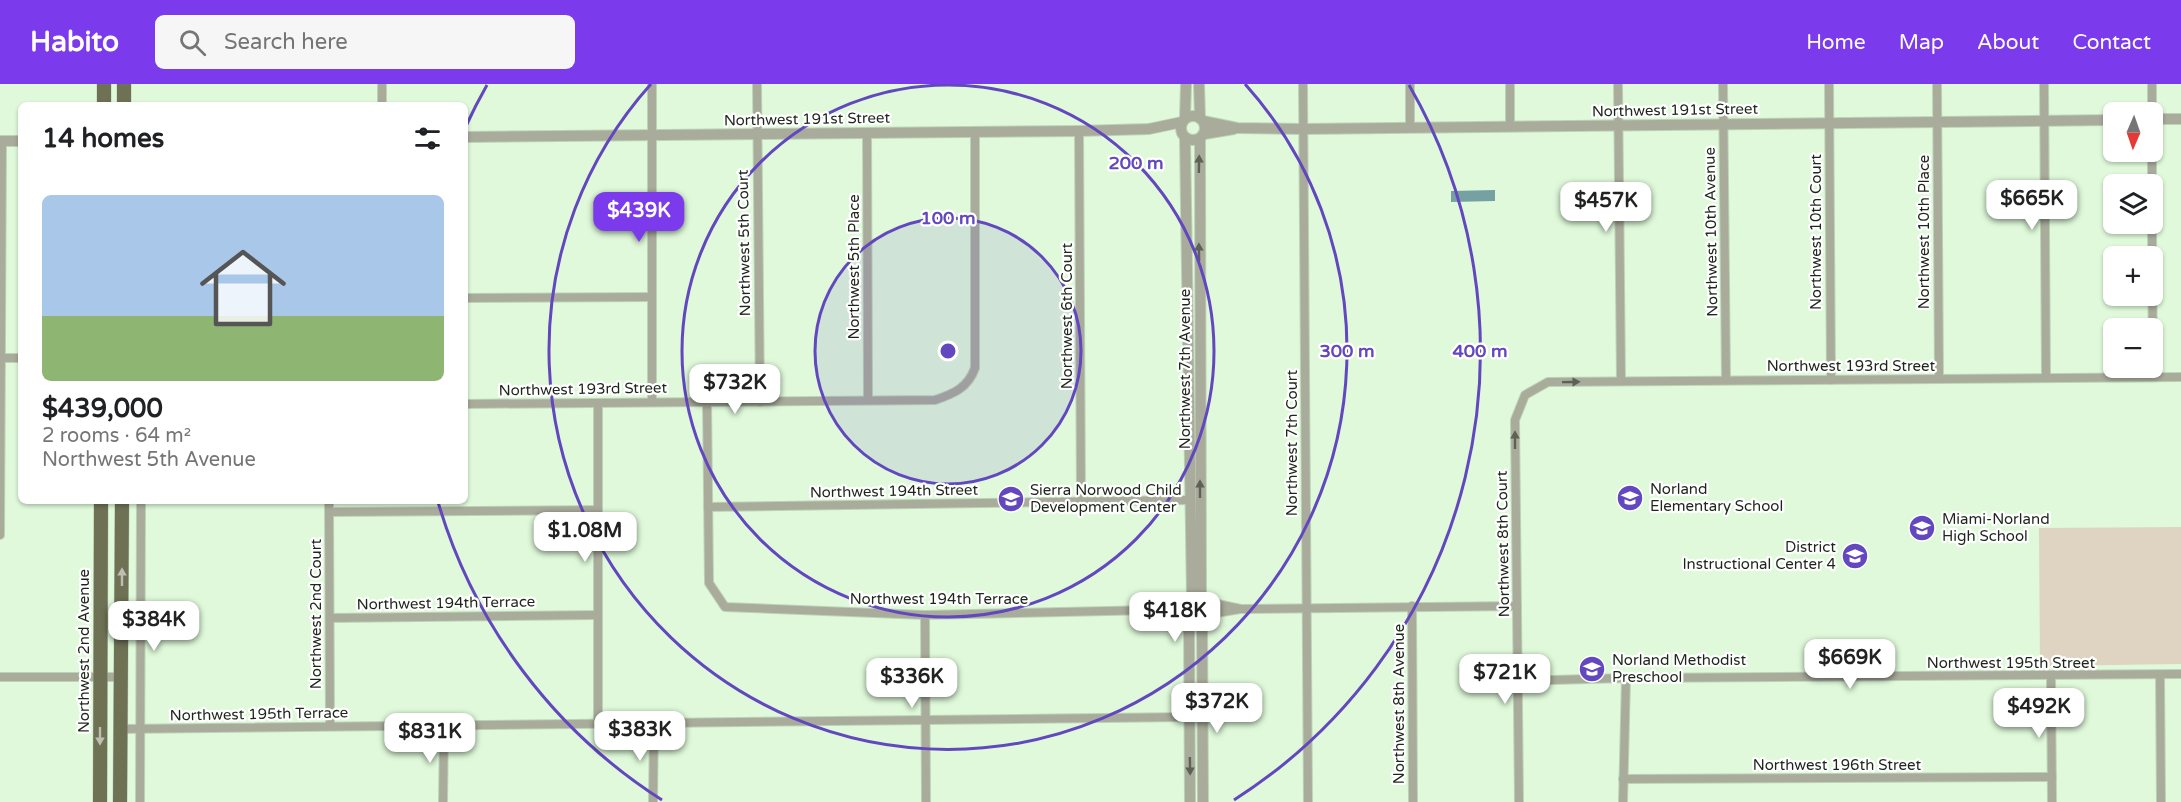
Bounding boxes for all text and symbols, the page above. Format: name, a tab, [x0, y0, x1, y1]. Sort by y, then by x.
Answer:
search box	[155, 15, 575, 69]
text: Habito	[30, 25, 119, 59]
icon: search	[176, 26, 209, 59]
text: Search here	[224, 29, 348, 55]
text: Home	[1806, 30, 1866, 55]
text: Map	[1899, 30, 1944, 55]
text: About	[1977, 30, 2039, 55]
text: Contact	[2072, 30, 2151, 55]
street label: Northwest 191st Street	[1592, 100, 1759, 120]
north arrow	[2103, 102, 2163, 162]
map controls	[2103, 102, 2163, 378]
street label: Northwest 191st Street	[724, 109, 891, 129]
icon: filters	[411, 122, 444, 155]
text: 14 homes	[42, 123, 164, 154]
street label: Northwest 10th Avenue	[1701, 147, 1721, 317]
text: 200 m	[1108, 152, 1164, 174]
street label: Northwest 10th Court	[1807, 154, 1825, 310]
one-way arrow	[1194, 155, 1204, 174]
street label: Northwest 10th Place	[1915, 155, 1933, 309]
street label: Northwest 5th Court	[734, 169, 754, 316]
button: layers	[2103, 174, 2163, 234]
pin: $665K	[1990, 180, 2074, 231]
pin: $457K	[1564, 182, 1648, 233]
text: $665K	[2000, 187, 2064, 211]
text: $457K	[1574, 189, 1638, 213]
pin: $439K	[597, 192, 681, 243]
street label: Northwest 5th Place	[845, 194, 863, 340]
text: $439K	[607, 199, 671, 223]
text: 100 m	[920, 207, 976, 229]
icon: home	[189, 234, 297, 342]
street label: Northwest 6th Court	[1058, 242, 1076, 389]
one-way arrow	[1194, 243, 1204, 262]
button: +	[2103, 246, 2163, 306]
street label: Northwest 7th Avenue	[1176, 289, 1194, 449]
button: −	[2103, 318, 2163, 378]
text: 300 m	[1319, 340, 1375, 362]
text: 400 m	[1452, 340, 1508, 362]
centre of rings	[938, 341, 958, 361]
street label: Northwest 193rd Street	[1767, 357, 1936, 375]
pin: $732K	[693, 364, 777, 415]
street label: Northwest 7th Court	[1283, 369, 1301, 516]
text: $732K	[703, 371, 767, 395]
one-way arrow	[1562, 377, 1581, 387]
street label: Northwest 193rd Street	[499, 379, 668, 399]
text: $439,000	[42, 393, 163, 424]
text: 2 rooms · 64 m²	[42, 424, 191, 448]
one-way arrow	[1511, 431, 1520, 450]
text: Northwest 5th Avenue	[42, 448, 256, 472]
street label: Northwest 8th Court	[1493, 470, 1513, 617]
one-way arrow	[1195, 480, 1205, 499]
place label: Norland Elementary School	[1650, 480, 1783, 515]
street label: Northwest 194th Street	[810, 481, 979, 501]
place label: Sierra Norwood Child Development Center	[1030, 481, 1182, 516]
school or university icon: Norland Elementary School	[1615, 483, 1645, 513]
school or university icon: Sierra Norwood Child Development Center	[996, 484, 1026, 514]
place label: Miami-Norland High School	[1942, 510, 2050, 545]
pin: $1.08M	[536, 512, 634, 563]
school or university icon: Miami-Norland High School	[1907, 513, 1937, 543]
text: $1.08M	[548, 519, 622, 543]
place label: District Instructional Center 4	[1682, 538, 1836, 573]
street label: Northwest 2nd Court	[307, 539, 325, 689]
school or university icon: District Instructional Center 4	[1840, 541, 1870, 571]
one-way arrow	[117, 567, 127, 586]
street label: Northwest 2nd Avenue	[75, 569, 93, 733]
street label: Northwest 194th Terrace	[850, 590, 1028, 608]
street label: Northwest 194th Terrace	[357, 592, 535, 614]
pin: $418K	[1133, 592, 1217, 643]
text: $418K	[1143, 599, 1207, 623]
pin: $384K	[112, 601, 196, 652]
text: $384K	[122, 608, 186, 632]
street label: Northwest 8th Avenue	[1390, 624, 1408, 784]
pin: $669K	[1808, 639, 1892, 690]
text: $669K	[1818, 646, 1882, 670]
place label: Norland Methodist Preschool	[1612, 651, 1746, 686]
pin: $721K	[1463, 654, 1547, 705]
school or university icon: Norland Methodist Preschool	[1577, 654, 1607, 684]
street label: Northwest 195th Street	[1927, 654, 2095, 672]
pin: $336K	[870, 658, 954, 709]
text: $721K	[1473, 661, 1537, 685]
text: $336K	[880, 665, 944, 689]
pin: $372K	[1175, 683, 1259, 734]
pin: $492K	[1997, 688, 2081, 739]
text: $372K	[1185, 690, 1249, 714]
text: $492K	[2007, 695, 2071, 719]
street label: Northwest 195th Terrace	[170, 703, 348, 725]
pin: $383K	[598, 711, 682, 762]
pin: $831K	[388, 713, 472, 764]
text: $383K	[608, 718, 672, 742]
text: $831K	[398, 720, 462, 744]
one-way arrow	[95, 726, 105, 745]
one-way arrow	[1185, 756, 1194, 775]
street label: Northwest 196th Street	[1753, 756, 1921, 774]

